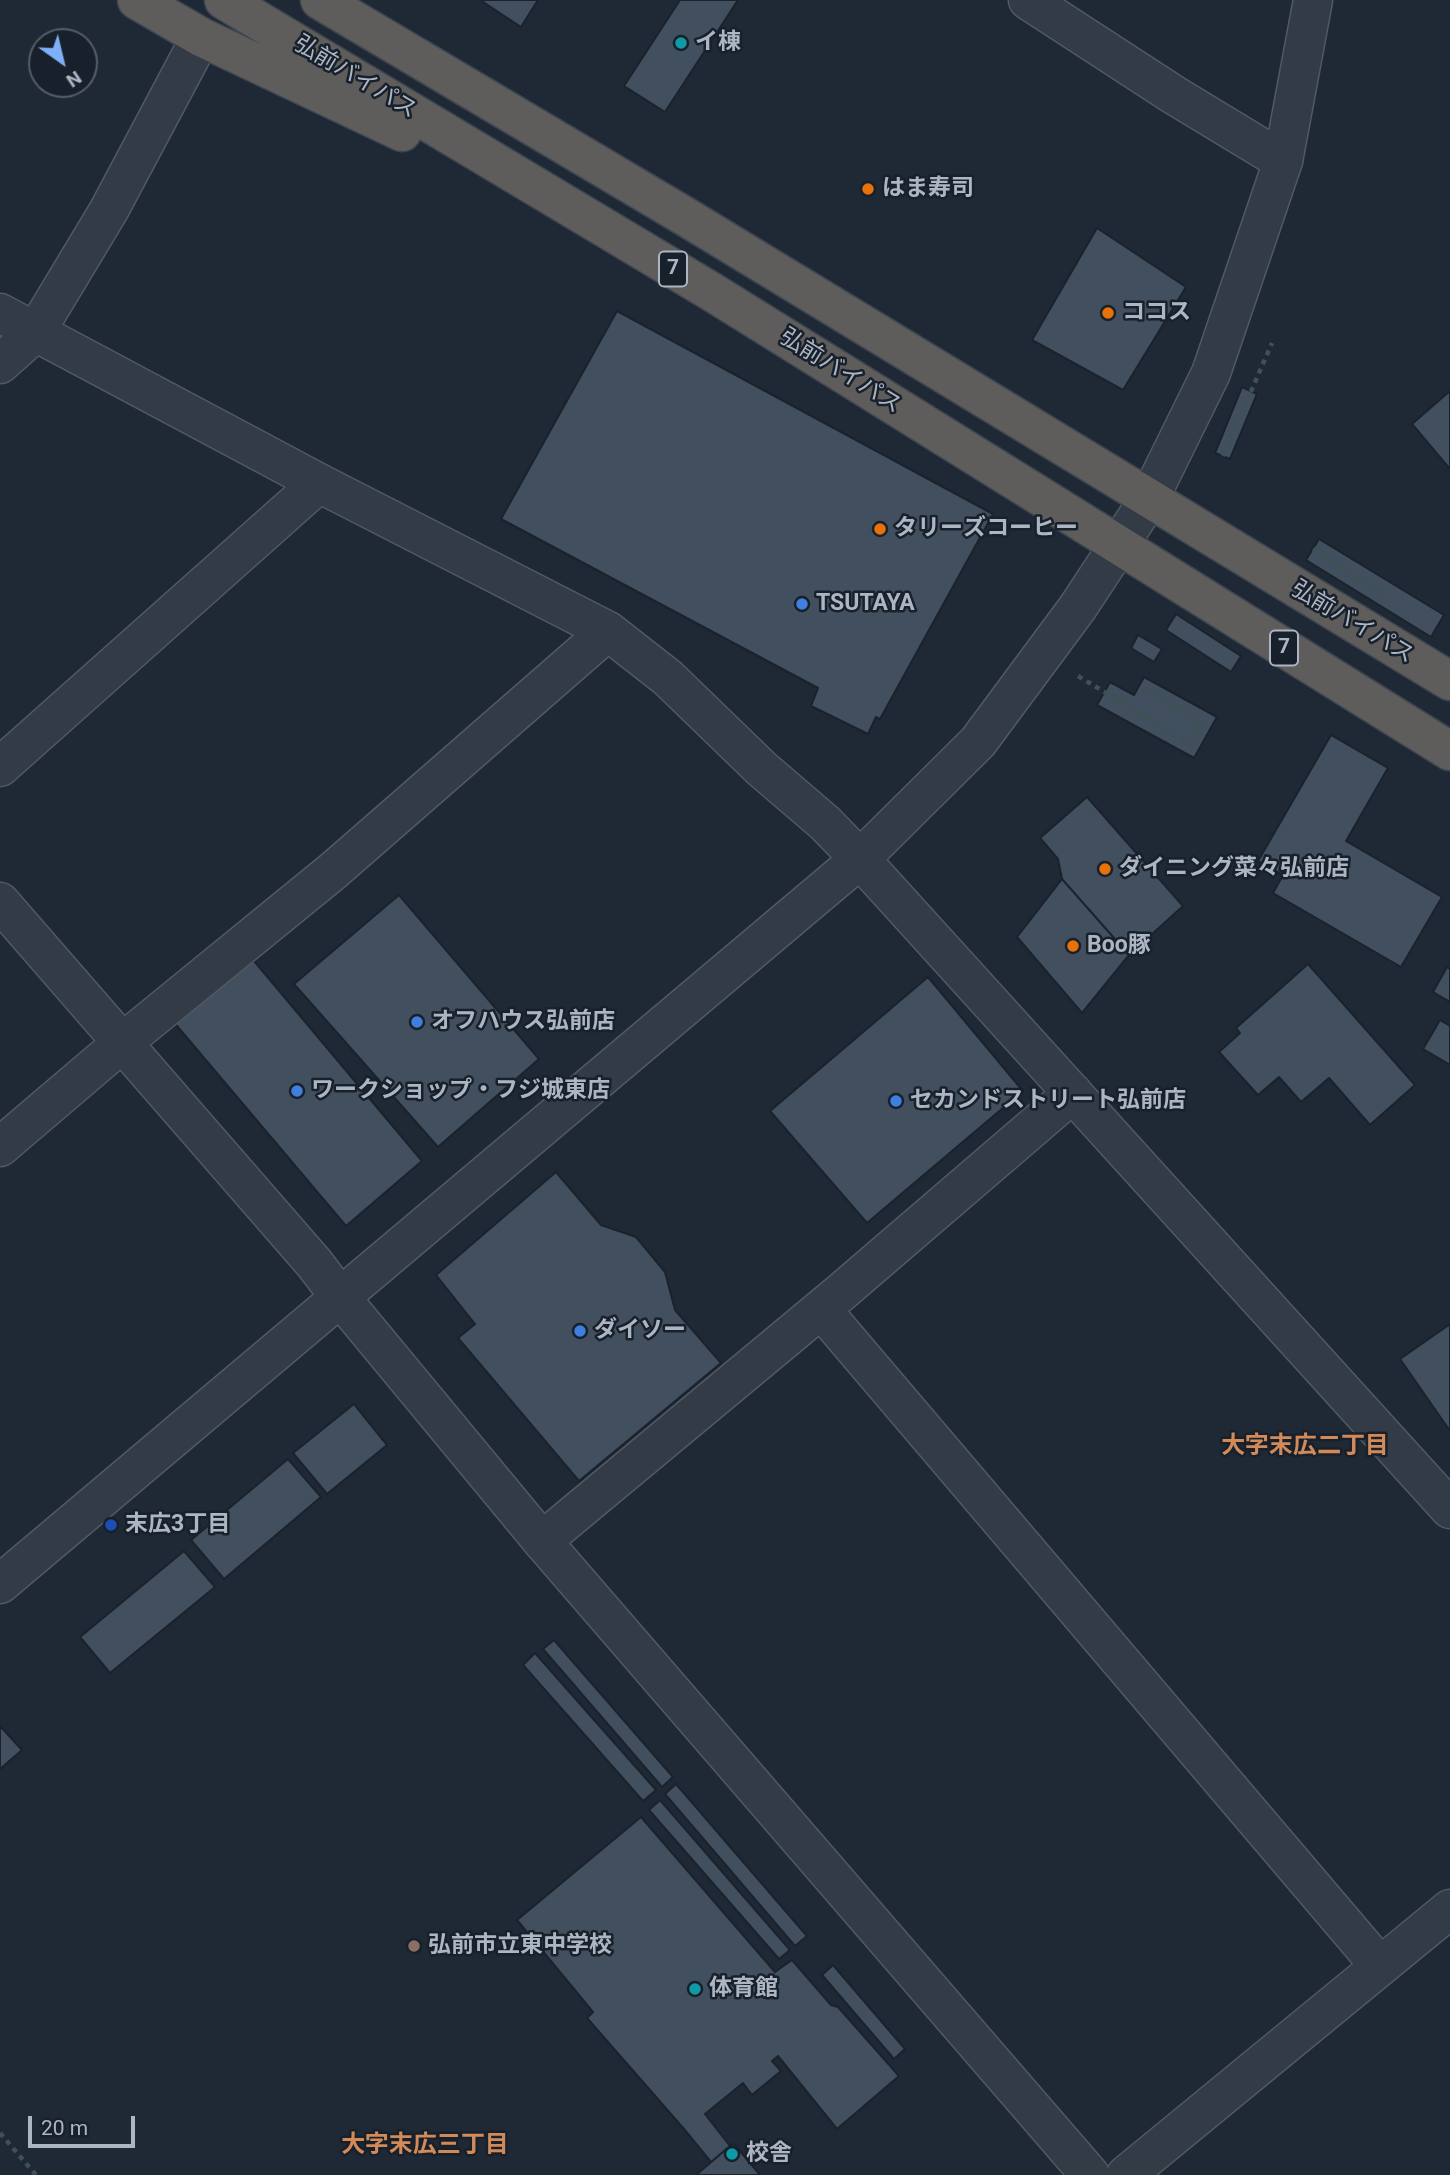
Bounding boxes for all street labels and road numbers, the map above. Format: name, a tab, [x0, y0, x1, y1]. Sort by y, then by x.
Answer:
street label: 弘前バイパス	[289, 31, 421, 125]
road number: 7	[659, 252, 687, 286]
street label: 弘前バイパス	[774, 324, 906, 420]
street label: 弘前バイパス	[1286, 576, 1418, 670]
road number: 7	[1270, 630, 1298, 666]

